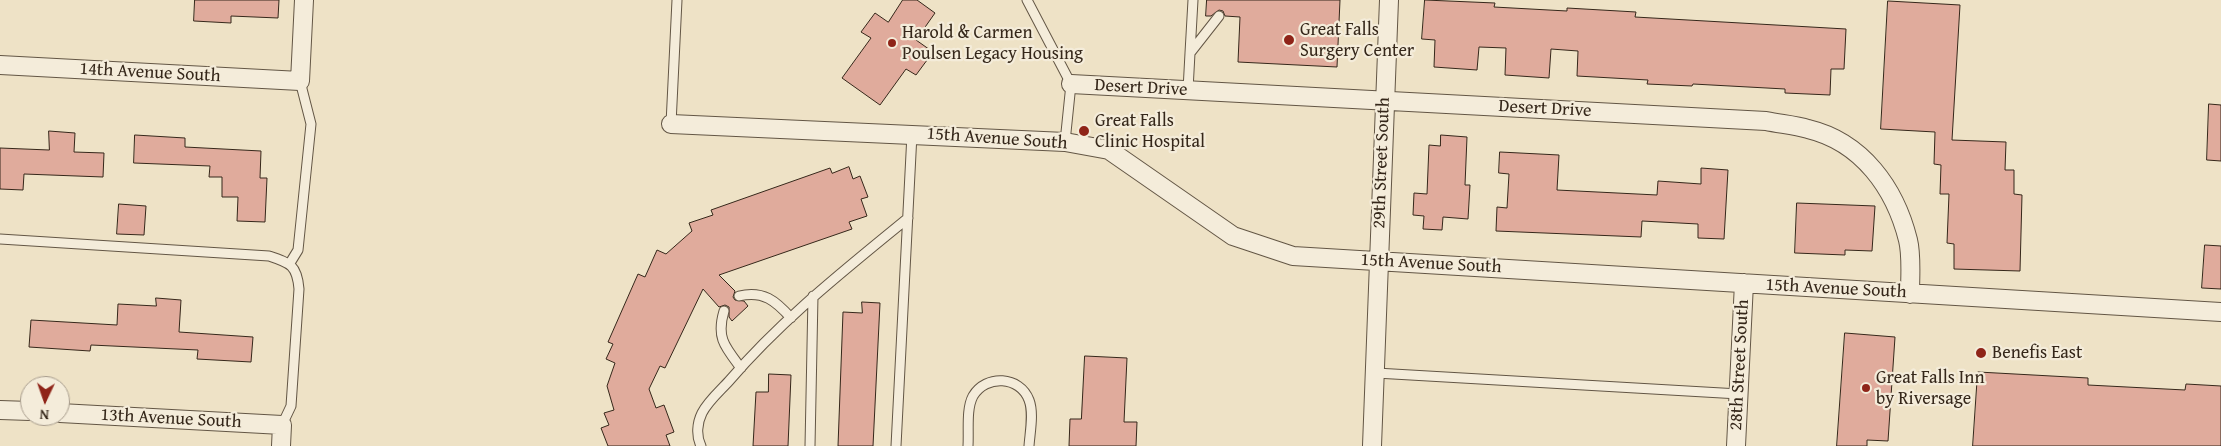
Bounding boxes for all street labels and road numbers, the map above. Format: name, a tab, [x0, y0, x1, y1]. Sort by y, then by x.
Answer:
street label: 14th Avenue South	[79, 59, 221, 87]
street label: Desert Drive	[1094, 75, 1188, 101]
street label: Desert Drive	[1498, 96, 1592, 122]
street label: 29th Street South	[1369, 97, 1395, 229]
street label: 15th Avenue South	[926, 123, 1068, 155]
street label: 15th Avenue South	[1360, 250, 1502, 278]
street label: 15th Avenue South	[1765, 275, 1907, 303]
street label: 28th Street South	[1726, 299, 1754, 431]
street label: 13th Avenue South	[100, 405, 242, 433]

